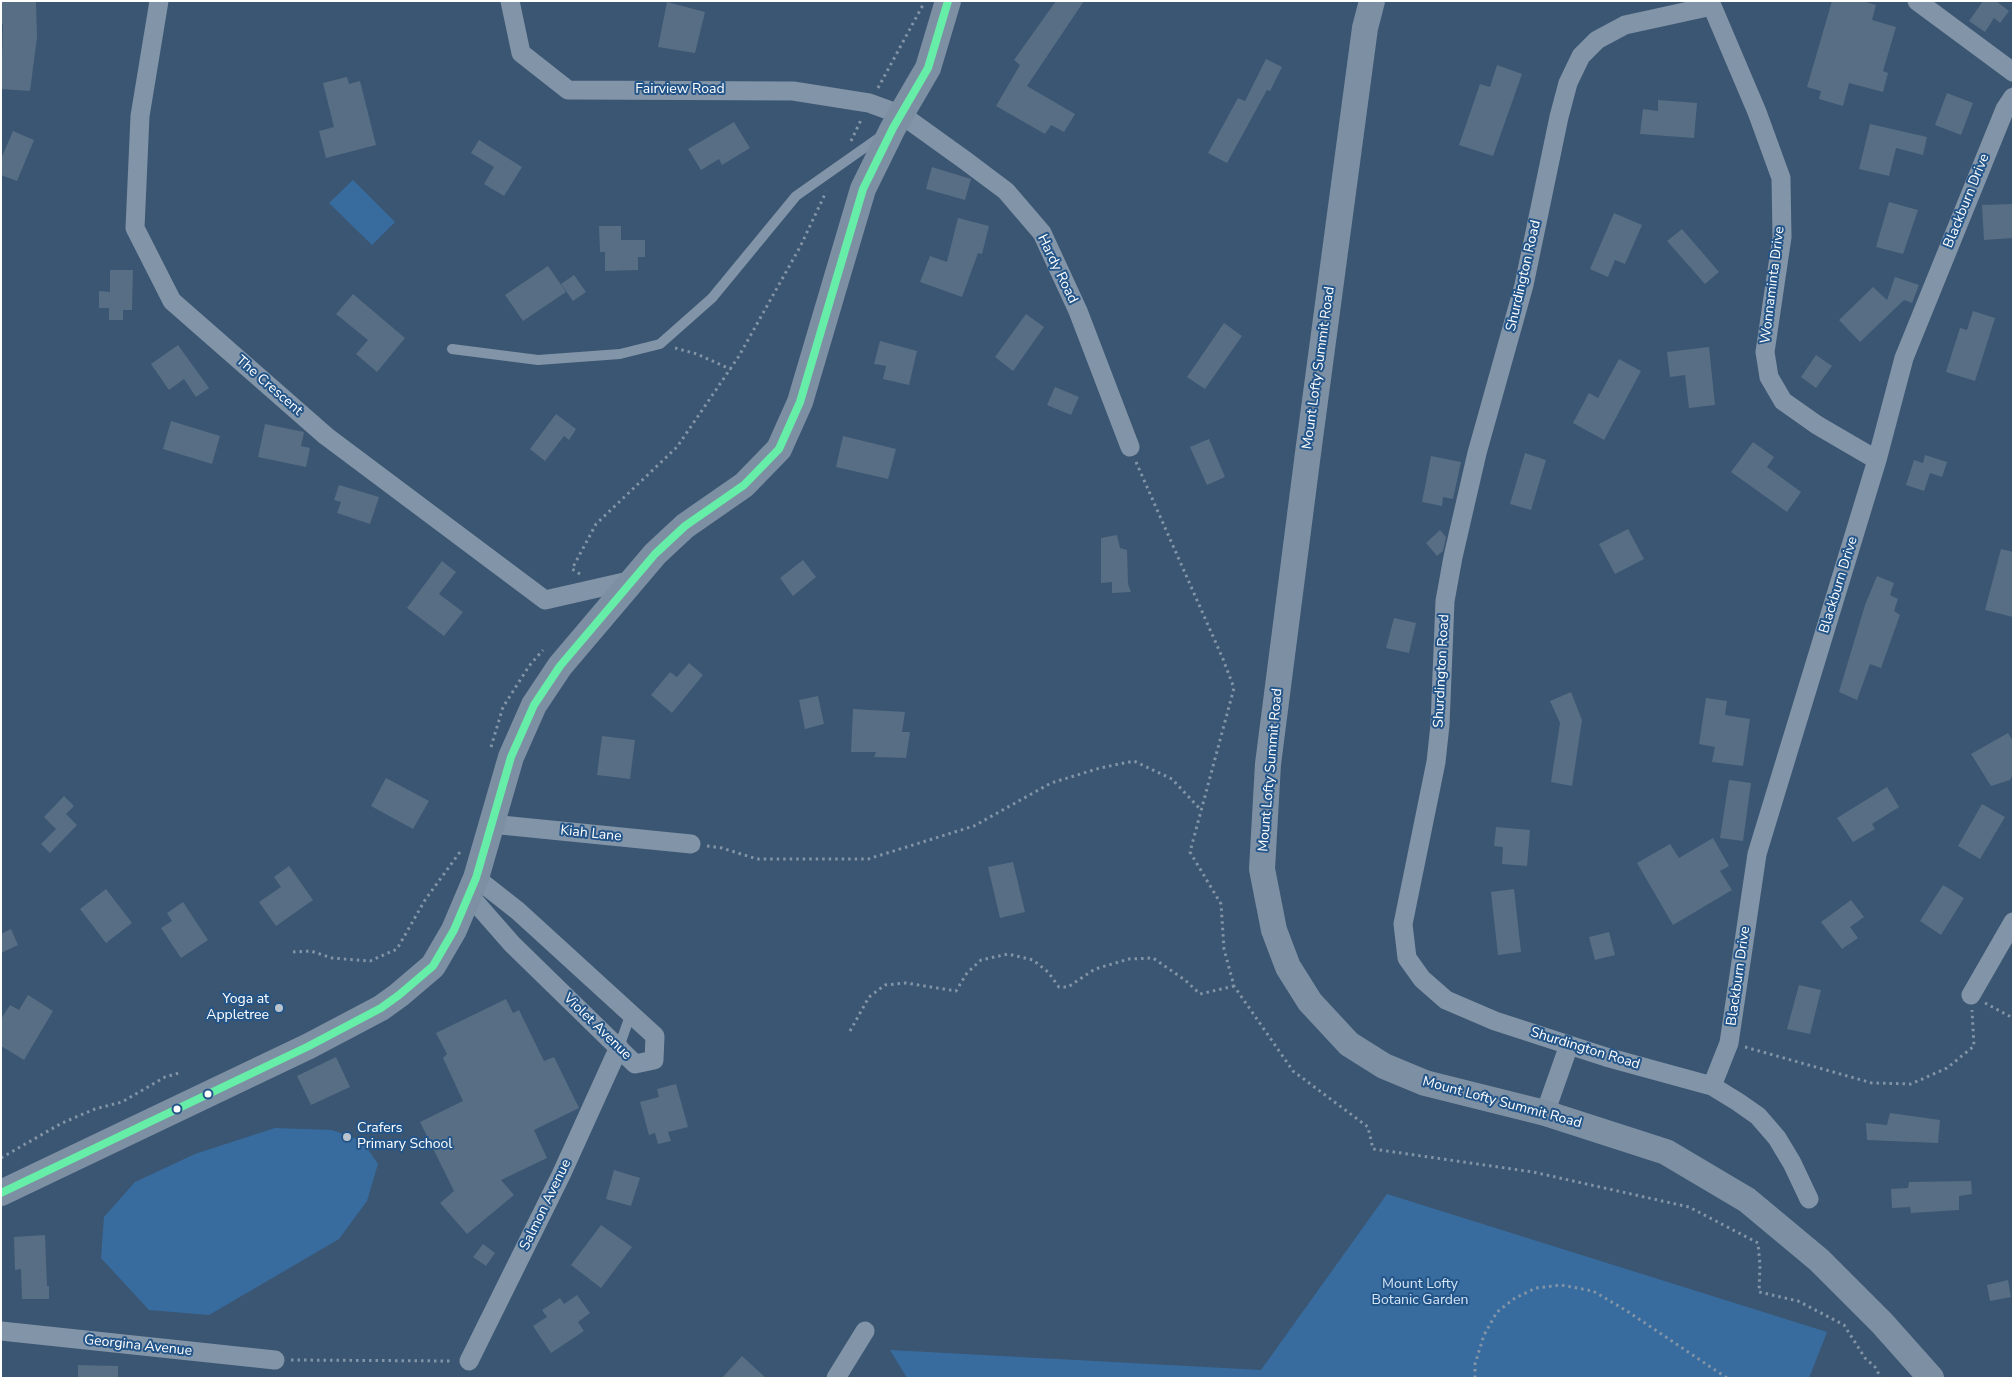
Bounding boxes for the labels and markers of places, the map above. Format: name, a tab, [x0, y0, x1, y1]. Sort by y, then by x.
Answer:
place label: Yoga at Appletree	[206, 992, 269, 1024]
marker: Yoga at Appletree	[273, 1002, 285, 1014]
unlabelled marker	[203, 1089, 213, 1099]
unlabelled marker	[172, 1104, 182, 1114]
place label: Crafers Primary School	[357, 1121, 452, 1154]
marker: Crafers Primary School	[341, 1131, 353, 1143]

